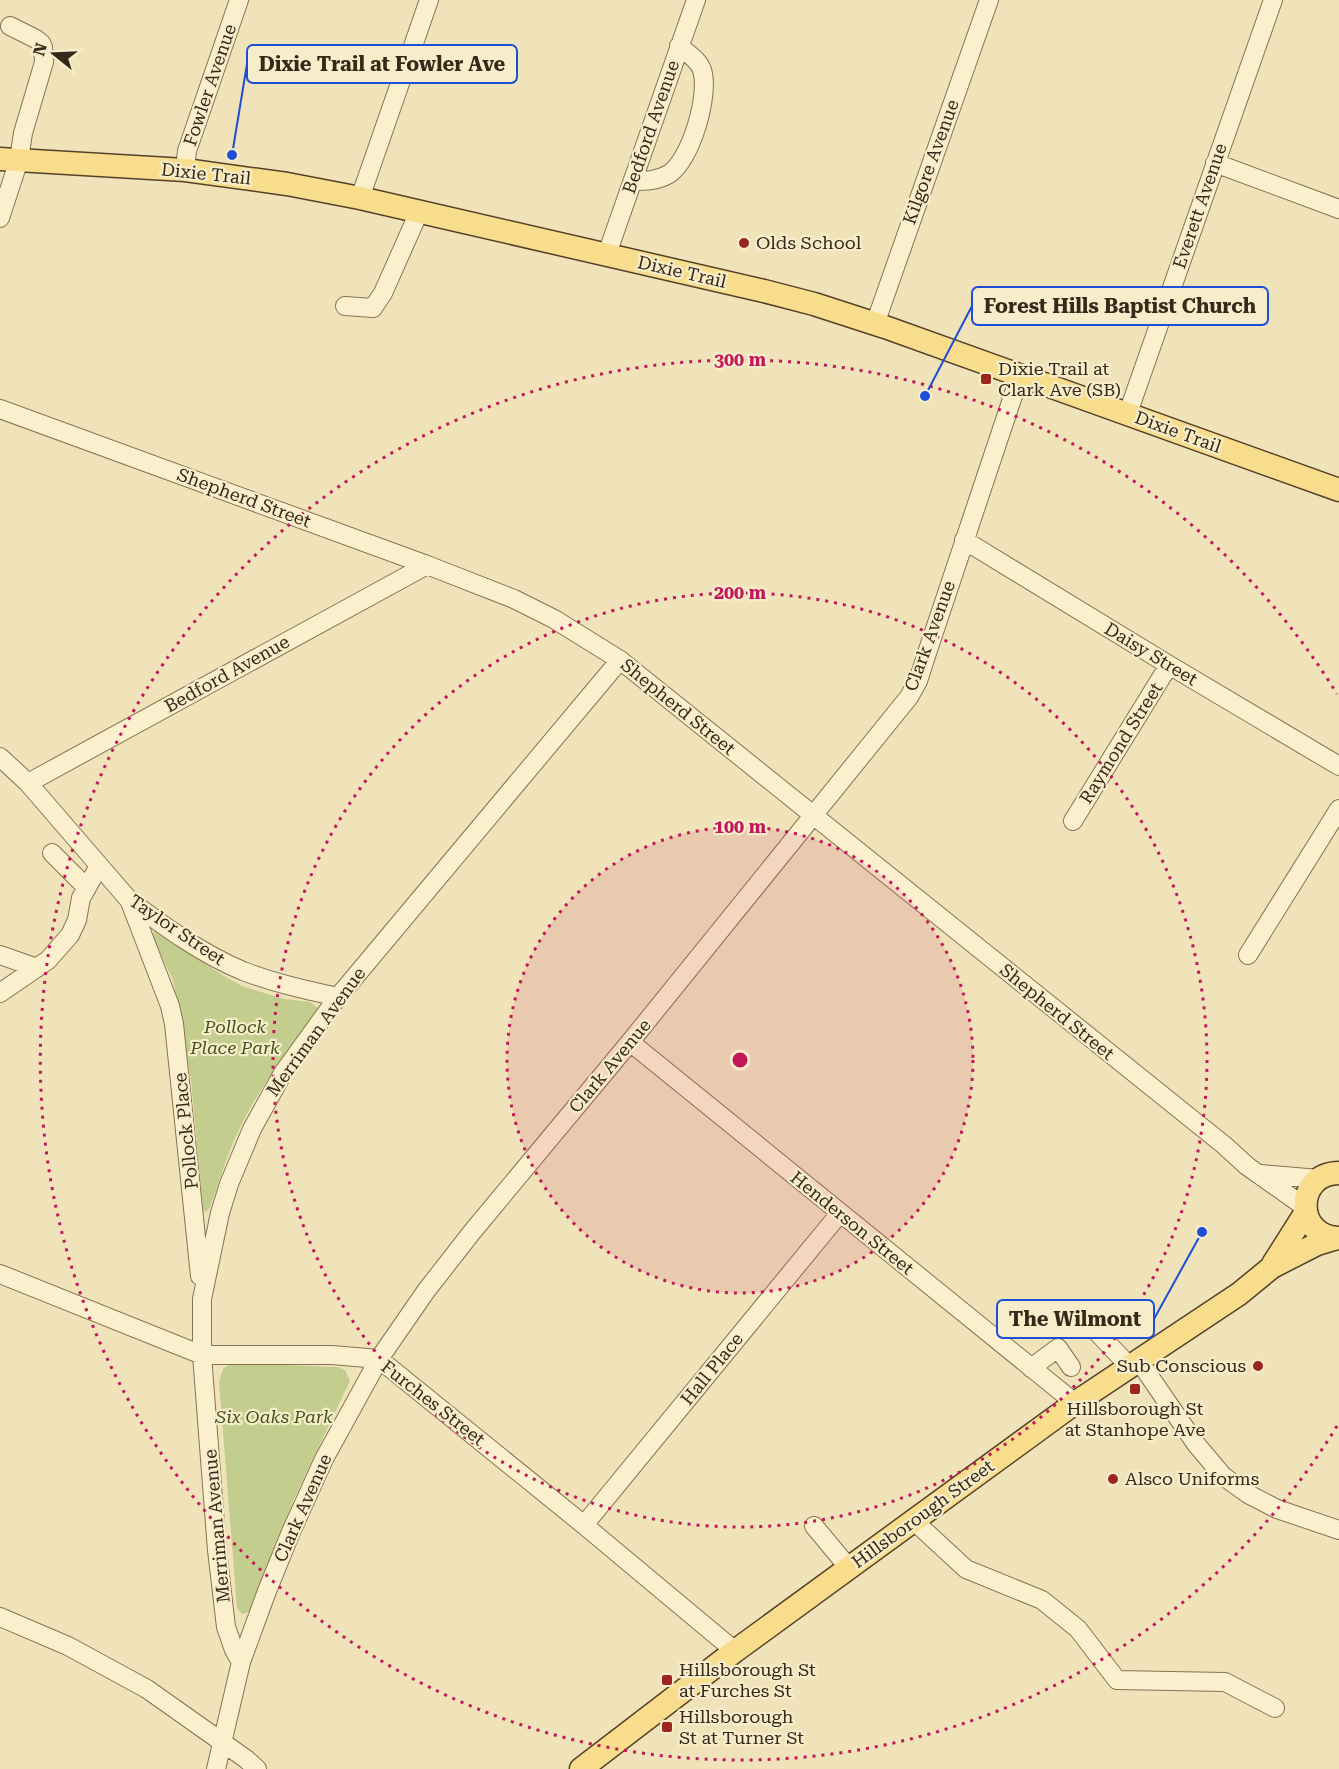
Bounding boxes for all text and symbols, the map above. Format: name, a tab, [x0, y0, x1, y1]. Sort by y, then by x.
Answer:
street label: Fowler Avenue	[179, 21, 240, 149]
north arrow	[24, 24, 84, 84]
text: N	[29, 41, 51, 58]
callout: Dixie Trail at Fowler Ave	[247, 45, 517, 83]
text: Dixie Trail at Fowler Ave	[259, 52, 506, 76]
street label: Bedford Avenue	[618, 57, 683, 196]
street label: Kilgore Avenue	[898, 96, 963, 227]
street label: Everett Avenue	[1168, 140, 1231, 271]
street label: Dixie Trail	[160, 158, 253, 189]
place label: Olds School	[756, 232, 862, 253]
marker: Olds School	[737, 236, 751, 250]
street label: Dixie Trail	[636, 251, 729, 292]
callout: Forest Hills Baptist Church	[972, 287, 1268, 325]
text: Forest Hills Baptist Church	[984, 294, 1257, 318]
text: 300 m	[714, 349, 767, 370]
place label: Dixie Trail at Clark Ave (SB)	[998, 358, 1121, 400]
marker: Dixie Trail at Clark Ave (SB)	[979, 372, 993, 386]
street label: Dixie Trail	[1132, 406, 1225, 457]
street label: Shepherd Street	[174, 464, 314, 532]
street label: Clark Avenue	[900, 578, 959, 694]
text: 200 m	[714, 582, 767, 603]
street label: Daisy Street	[1101, 618, 1202, 690]
street label: Bedford Avenue	[161, 631, 293, 717]
street label: Shepherd Street	[617, 654, 740, 759]
street label: Raymond Street	[1075, 678, 1166, 807]
text: 100 m	[714, 816, 767, 837]
street label: Taylor Street	[125, 890, 229, 969]
street label: Shepherd Street	[996, 959, 1119, 1064]
street label: Merriman Avenue	[262, 963, 369, 1100]
street label: Clark Avenue	[564, 1014, 655, 1117]
park label: Pollock Place Park	[189, 1016, 280, 1058]
centre of rings	[730, 1050, 750, 1070]
street label: Pollock Place	[169, 1072, 202, 1190]
street label: Henderson Street	[786, 1166, 918, 1279]
callout: The Wilmont	[997, 1300, 1154, 1338]
text: The Wilmont	[1009, 1307, 1141, 1331]
street label: Hall Place	[676, 1328, 747, 1409]
place label: Sub Conscious	[1117, 1355, 1246, 1376]
street label: Furches Street	[377, 1356, 489, 1450]
marker: Sub Conscious	[1251, 1359, 1265, 1373]
marker: Hillsborough St at Stanhope Ave	[1128, 1382, 1142, 1396]
place label: Hillsborough St at Stanhope Ave	[1065, 1398, 1205, 1440]
park label: Six Oaks Park	[214, 1406, 333, 1427]
street label: Merriman Avenue	[199, 1448, 234, 1604]
street label: Clark Avenue	[269, 1450, 336, 1565]
street label: Hillsborough Street	[848, 1455, 998, 1572]
place label: Alsco Uniforms	[1125, 1468, 1259, 1489]
marker: Alsco Uniforms	[1106, 1472, 1120, 1486]
place label: Hillsborough St at Furches St	[679, 1659, 816, 1701]
marker: Hillsborough St at Furches St	[660, 1673, 674, 1687]
place label: Hillsborough St at Turner St	[679, 1706, 804, 1748]
marker: Hillsborough St at Turner St	[660, 1720, 674, 1734]

